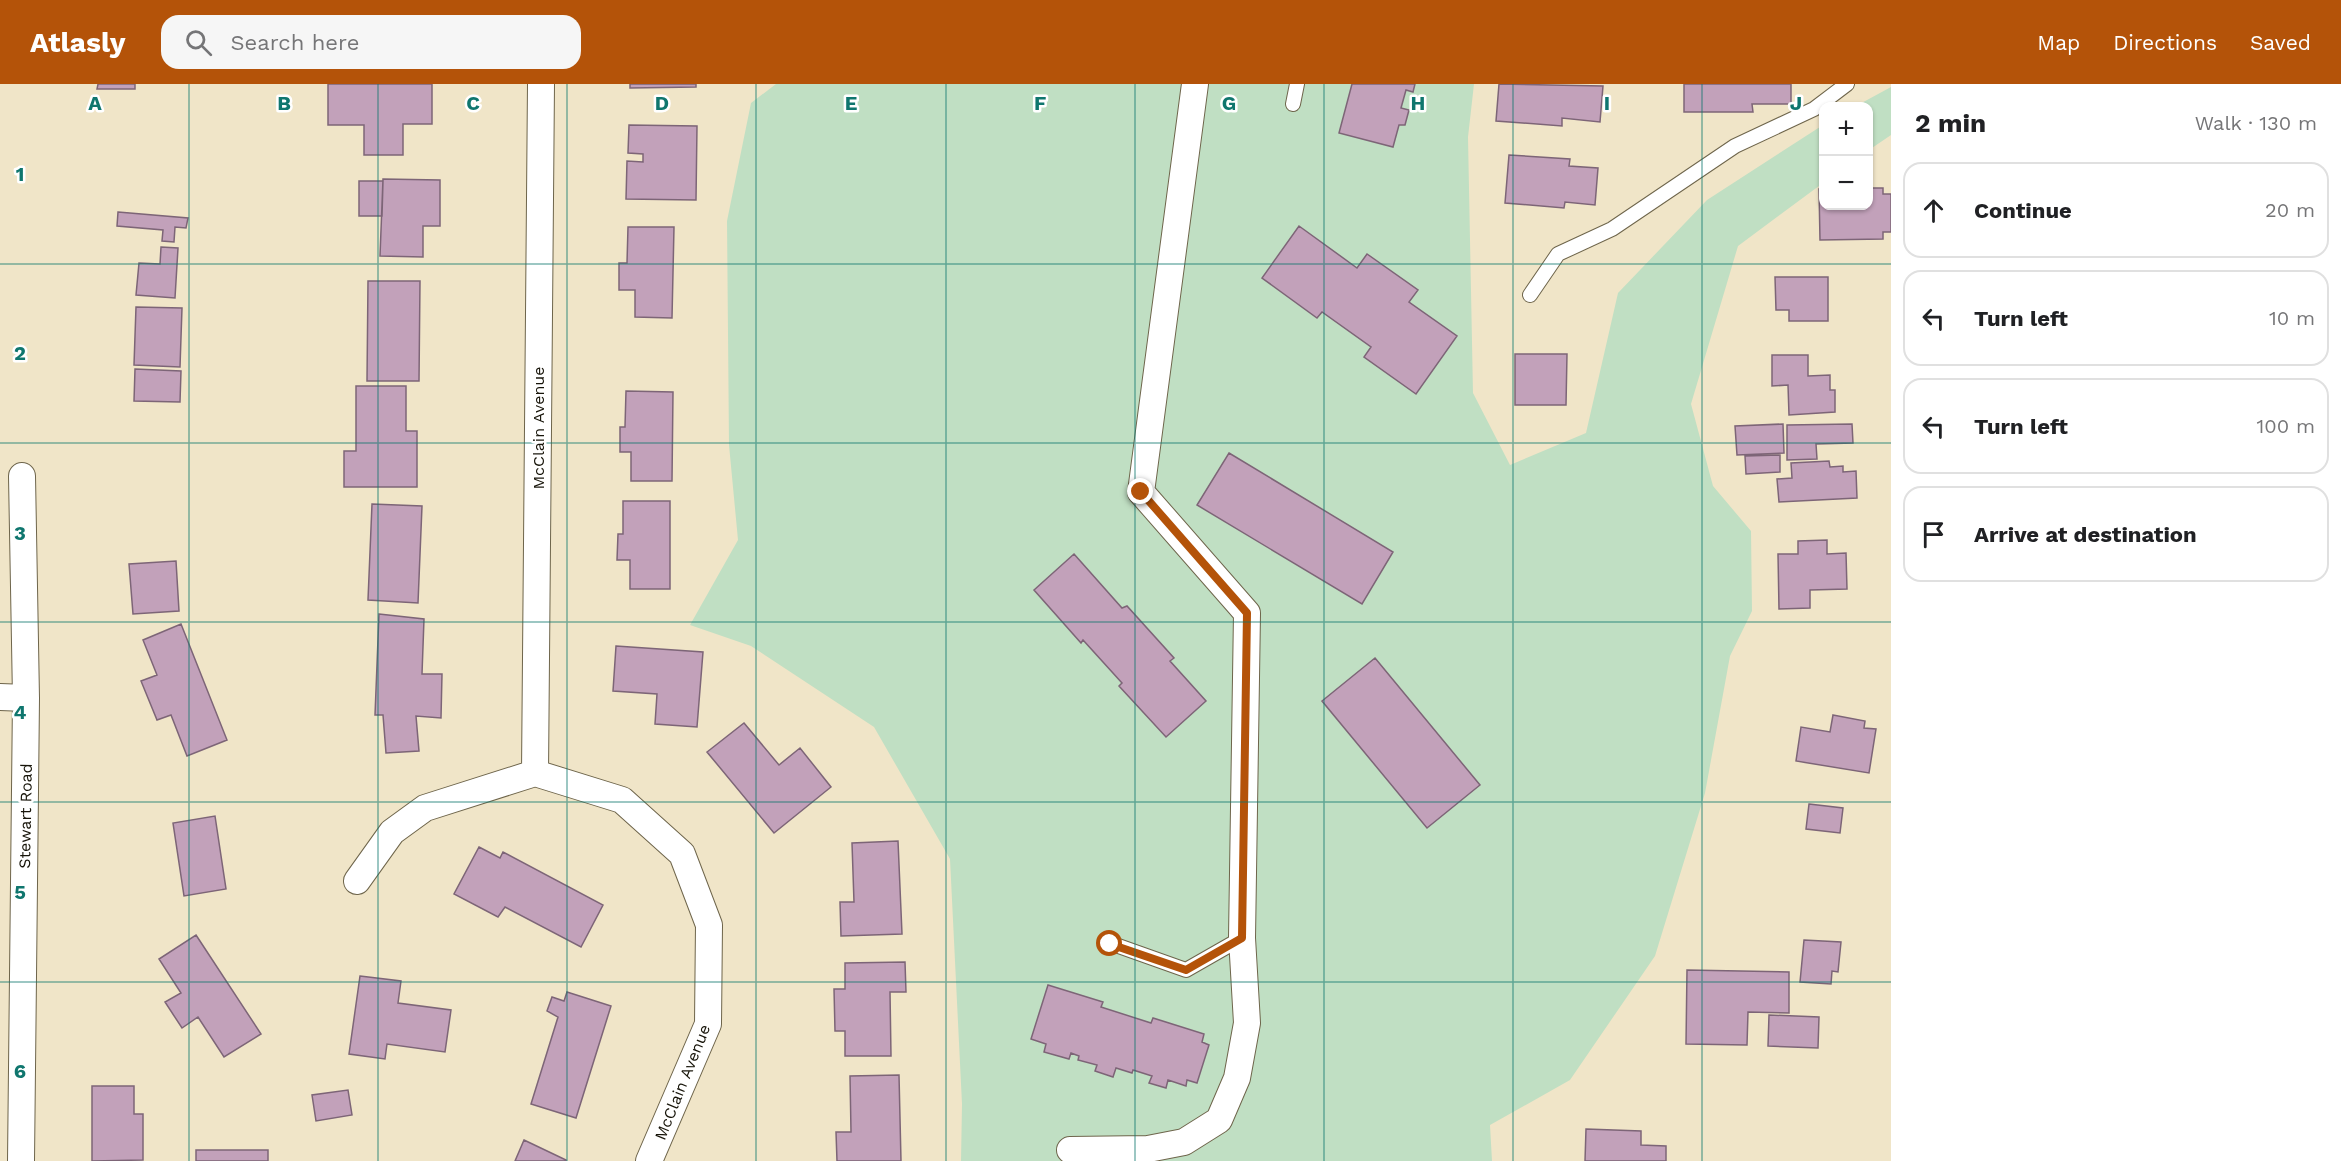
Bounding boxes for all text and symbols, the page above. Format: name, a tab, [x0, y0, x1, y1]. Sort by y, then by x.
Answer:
search box	[161, 15, 581, 69]
text: Atlasly	[30, 26, 125, 59]
icon: search	[182, 26, 215, 59]
text: Search here	[230, 30, 359, 55]
text: Map	[2037, 30, 2080, 55]
text: Directions	[2113, 30, 2217, 55]
text: Saved	[2250, 30, 2311, 55]
text: A	[88, 91, 102, 115]
text: B	[277, 91, 291, 115]
text: C	[466, 91, 480, 115]
text: D	[655, 91, 669, 115]
text: E	[845, 91, 857, 115]
text: F	[1034, 91, 1046, 115]
text: G	[1222, 91, 1236, 115]
text: H	[1411, 91, 1425, 115]
text: I	[1604, 91, 1610, 115]
text: J	[1790, 91, 1802, 115]
map controls	[1819, 102, 1873, 210]
button: +	[1819, 102, 1873, 156]
text: 2 min	[1915, 108, 1986, 138]
text: Walk · 130 m	[2195, 111, 2317, 135]
button: −	[1819, 156, 1873, 210]
text: 1	[16, 162, 24, 186]
icon: ahead	[1917, 194, 1950, 227]
text: Continue	[1974, 198, 2072, 223]
text: 20 m	[2265, 198, 2315, 222]
icon: left	[1917, 302, 1950, 335]
text: Turn left	[1974, 306, 2068, 331]
text: 10 m	[2269, 306, 2315, 330]
text: 2	[14, 341, 26, 365]
street label: McClain Avenue	[529, 367, 548, 489]
icon: left	[1917, 410, 1950, 443]
text: Turn left	[1974, 414, 2068, 439]
text: 100 m	[2256, 414, 2315, 438]
route end	[1127, 478, 1153, 504]
icon: arrive	[1917, 518, 1950, 551]
text: 3	[14, 521, 26, 545]
text: Arrive at destination	[1974, 522, 2197, 547]
text: 4	[14, 700, 27, 724]
street label: Stewart Road	[15, 763, 36, 869]
text: 5	[14, 880, 26, 904]
route start	[1096, 930, 1122, 956]
street label: McClain Avenue	[651, 1022, 714, 1143]
text: 6	[14, 1059, 26, 1083]

